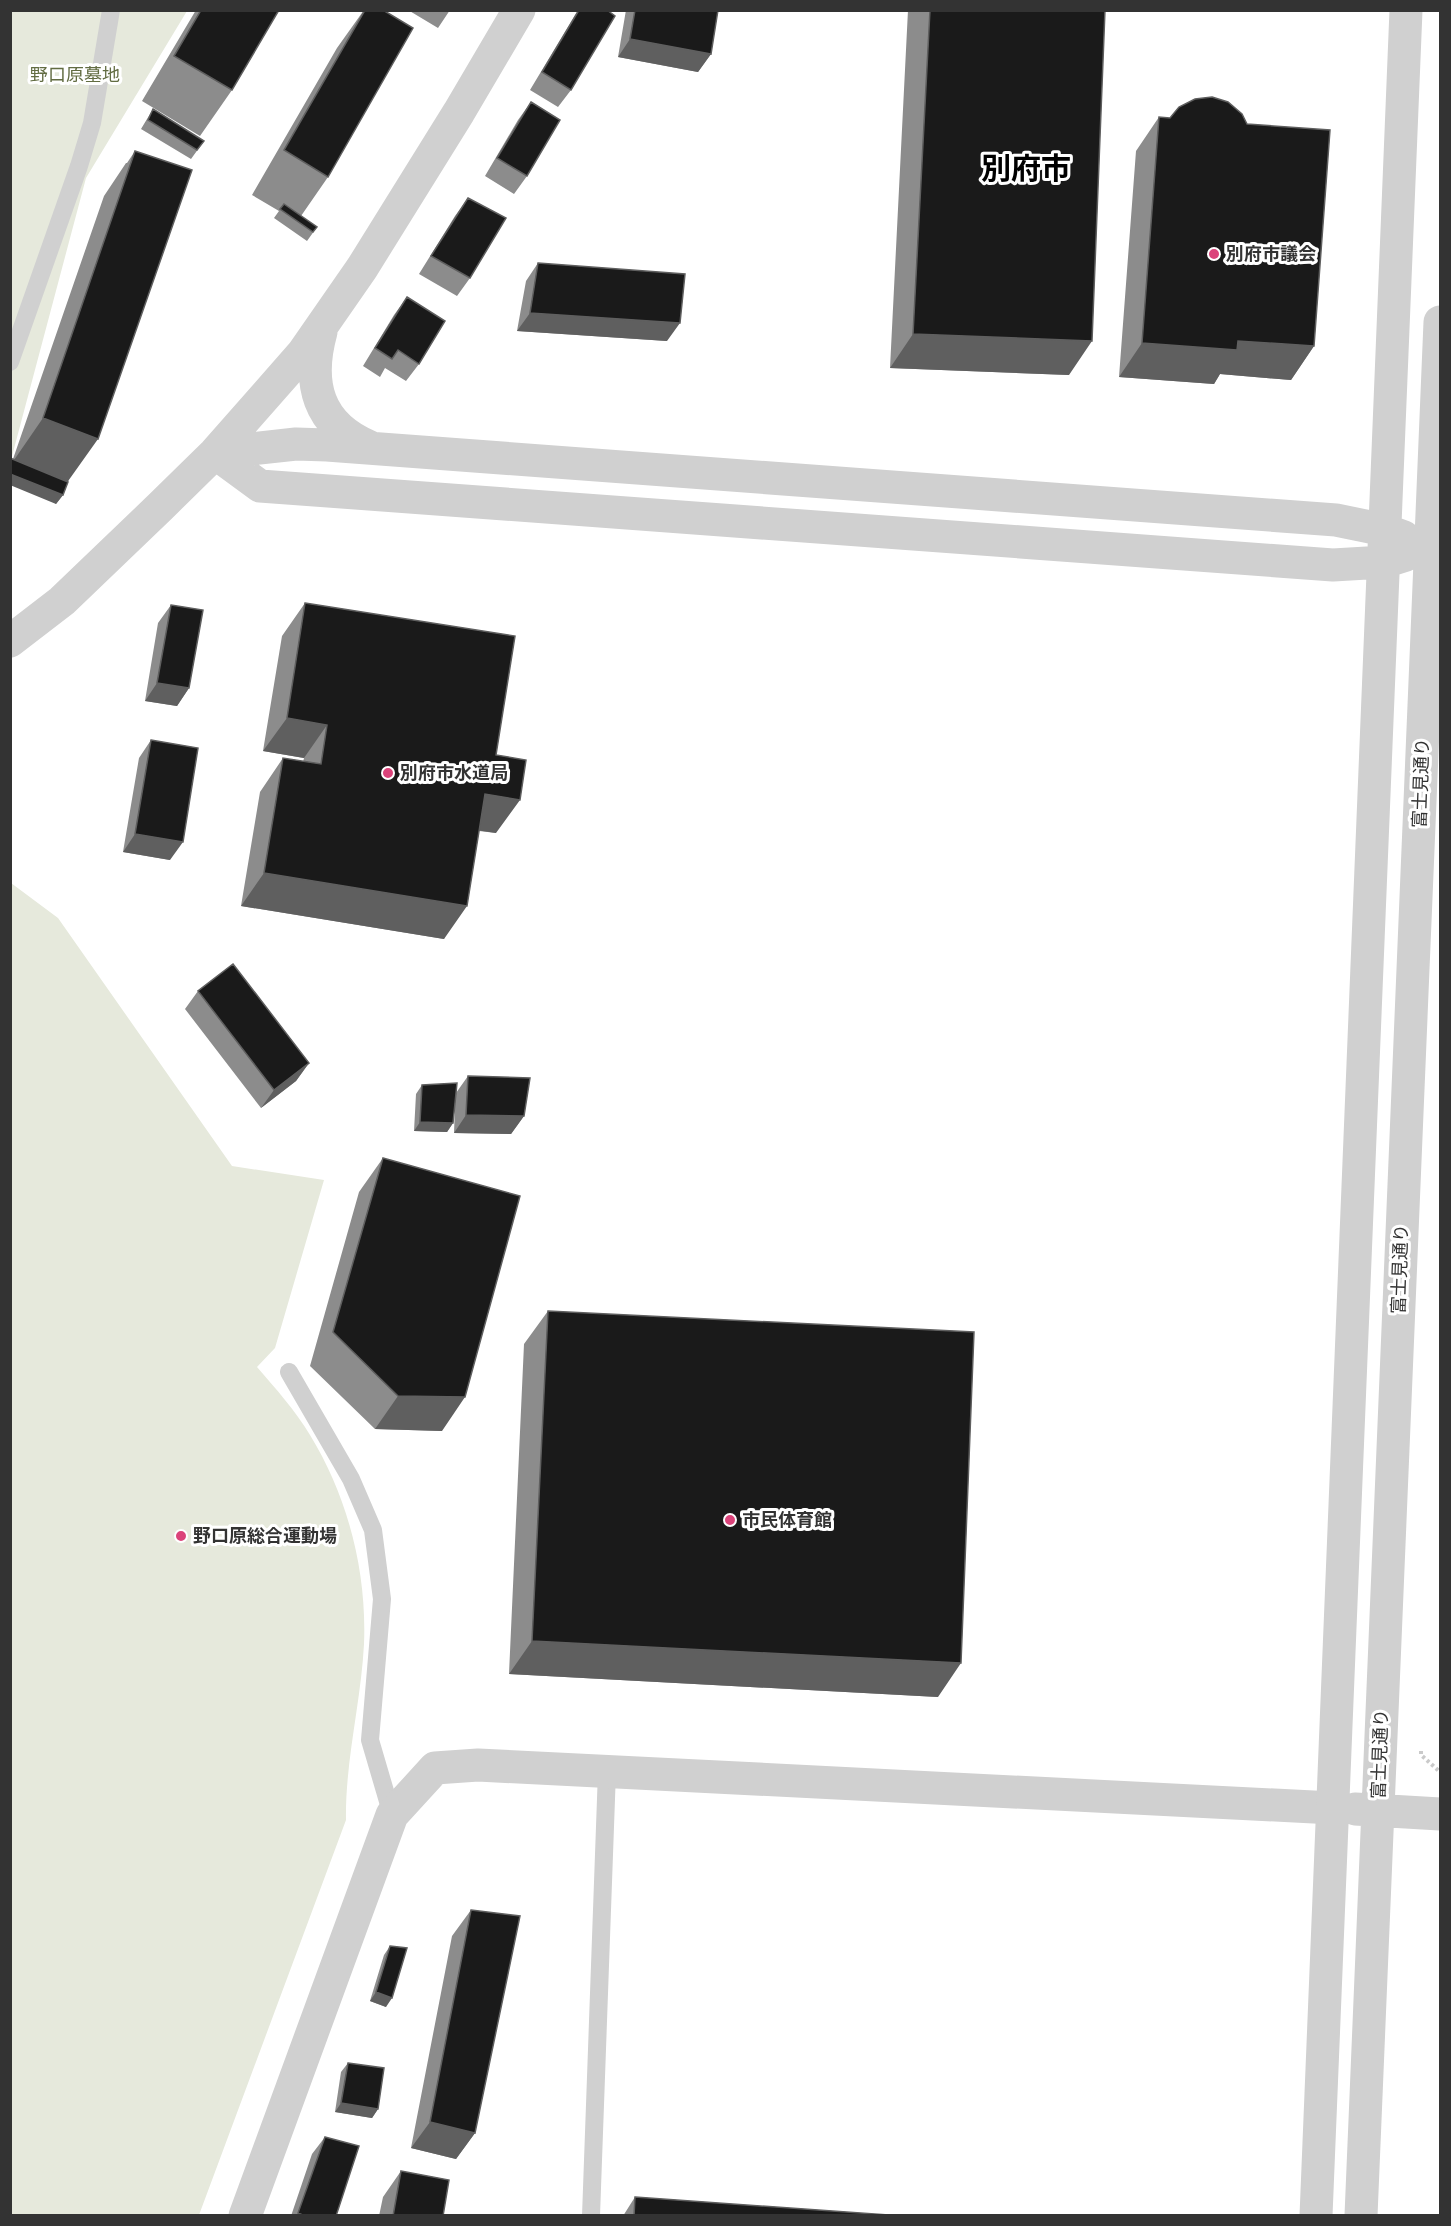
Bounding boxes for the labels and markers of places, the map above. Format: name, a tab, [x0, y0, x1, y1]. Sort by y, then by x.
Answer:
place label: 別府市議会	[1226, 243, 1316, 265]
marker: 別府市議会	[1207, 247, 1221, 261]
place label: 別府市水道局	[400, 762, 508, 784]
marker: 別府市水道局	[381, 766, 395, 780]
place label: 市民体育館	[742, 1509, 832, 1531]
marker: 市民体育館	[723, 1513, 737, 1527]
place label: 野口原総合運動場	[193, 1525, 337, 1547]
marker: 野口原総合運動場	[174, 1529, 188, 1543]

